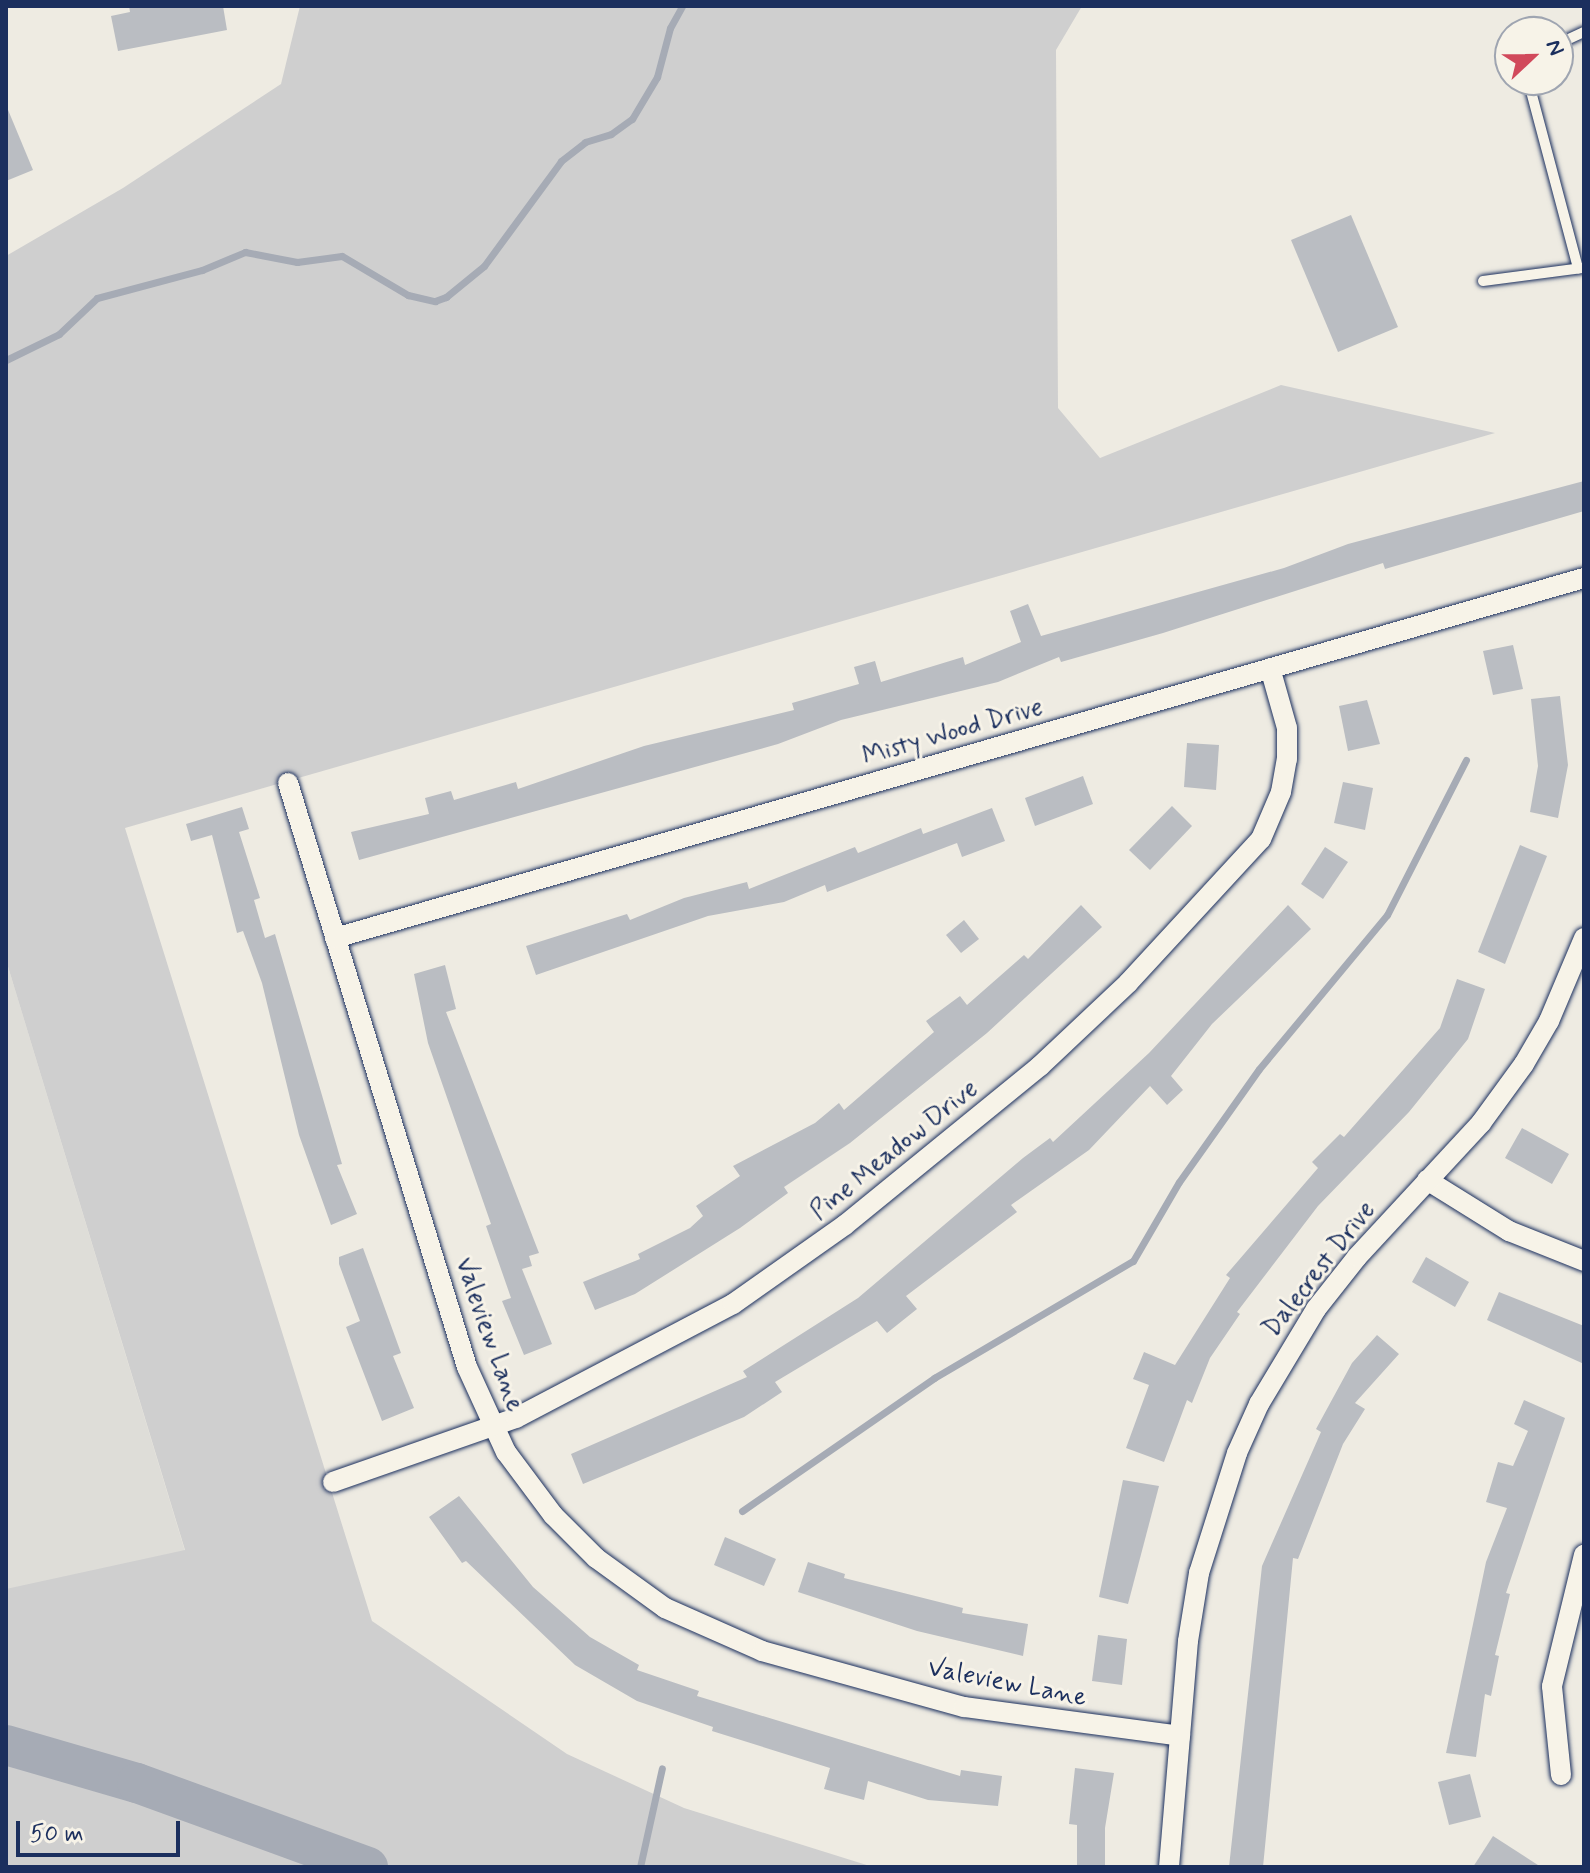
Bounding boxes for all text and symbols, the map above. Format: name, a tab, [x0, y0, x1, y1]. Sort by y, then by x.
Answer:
north arrow	[1494, 16, 1574, 96]
text: N	[1539, 36, 1570, 60]
street label: Misty Wood Drive	[858, 692, 1048, 774]
street label: Pine Meadow Drive	[804, 1073, 986, 1229]
street label: Dalecrest Drive	[1257, 1196, 1383, 1344]
street label: Valeview Lane	[447, 1255, 529, 1415]
street label: Valeview Lane	[926, 1654, 1088, 1714]
scale bar	[20, 1805, 184, 1855]
text: 50 m	[30, 1819, 84, 1850]

